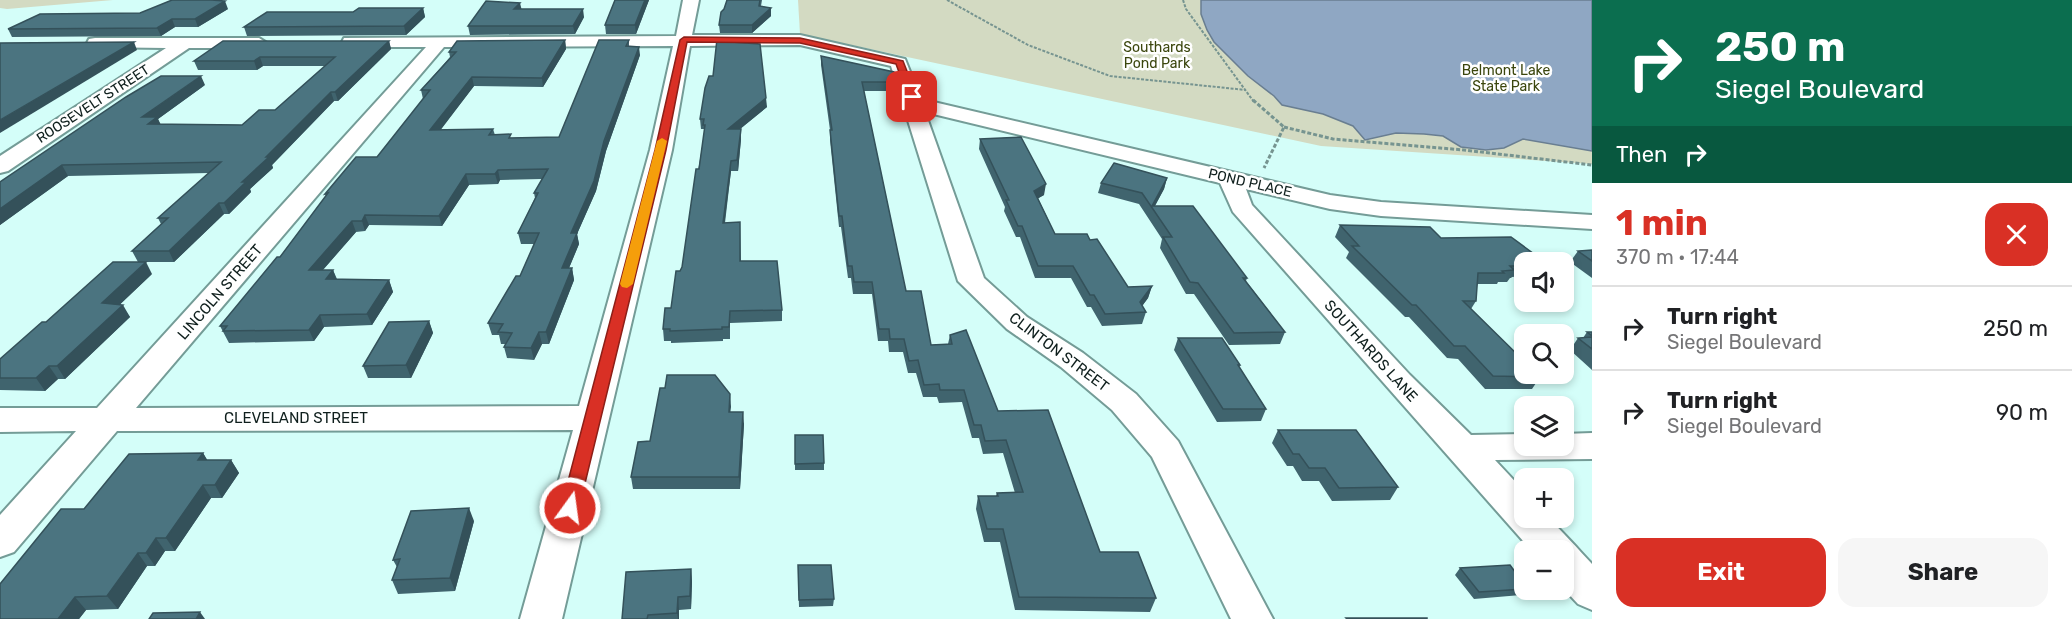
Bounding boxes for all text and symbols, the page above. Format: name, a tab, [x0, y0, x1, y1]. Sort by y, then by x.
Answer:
text: 250 m	[1715, 22, 1845, 72]
icon: right	[1616, 24, 1694, 102]
park label: Southards Pond Park	[1123, 39, 1191, 72]
street label: ROOSEVELT STREET	[33, 61, 153, 147]
park label: Belmont Lake State Park	[1462, 62, 1551, 95]
pin	[886, 71, 937, 122]
text: Siegel Boulevard	[1715, 73, 1924, 105]
icon: arrive	[895, 80, 928, 113]
icon: right	[1679, 138, 1712, 171]
text: Then	[1616, 141, 1667, 168]
street label: POND PLACE	[1207, 165, 1293, 201]
text: 1 min	[1616, 201, 1708, 244]
button: close	[1985, 203, 2048, 266]
street label: LINCOLN STREET	[174, 240, 266, 343]
text: 370 m · 17:44	[1616, 245, 1739, 269]
map controls	[1514, 252, 1574, 600]
button: sound	[1514, 252, 1574, 312]
street label: SOUTHARDS LANE	[1321, 296, 1421, 406]
text: Turn right	[1667, 303, 1777, 330]
street label: CLINTON STREET	[1006, 309, 1113, 396]
icon: right	[1616, 312, 1649, 345]
text: 250 m	[1983, 315, 2048, 342]
button: search	[1514, 324, 1574, 384]
text: Siegel Boulevard	[1667, 330, 1822, 354]
text: Turn right	[1667, 387, 1777, 414]
button: layers	[1514, 396, 1574, 456]
icon: right	[1616, 396, 1649, 429]
text: 90 m	[1996, 399, 2048, 426]
street label: CLEVELAND STREET	[224, 409, 368, 427]
text: Siegel Boulevard	[1667, 414, 1822, 438]
button: +	[1514, 468, 1574, 528]
position arrow	[538, 476, 602, 540]
button: Exit	[1616, 538, 1826, 607]
button: Share	[1838, 538, 2048, 607]
button: −	[1514, 540, 1574, 600]

